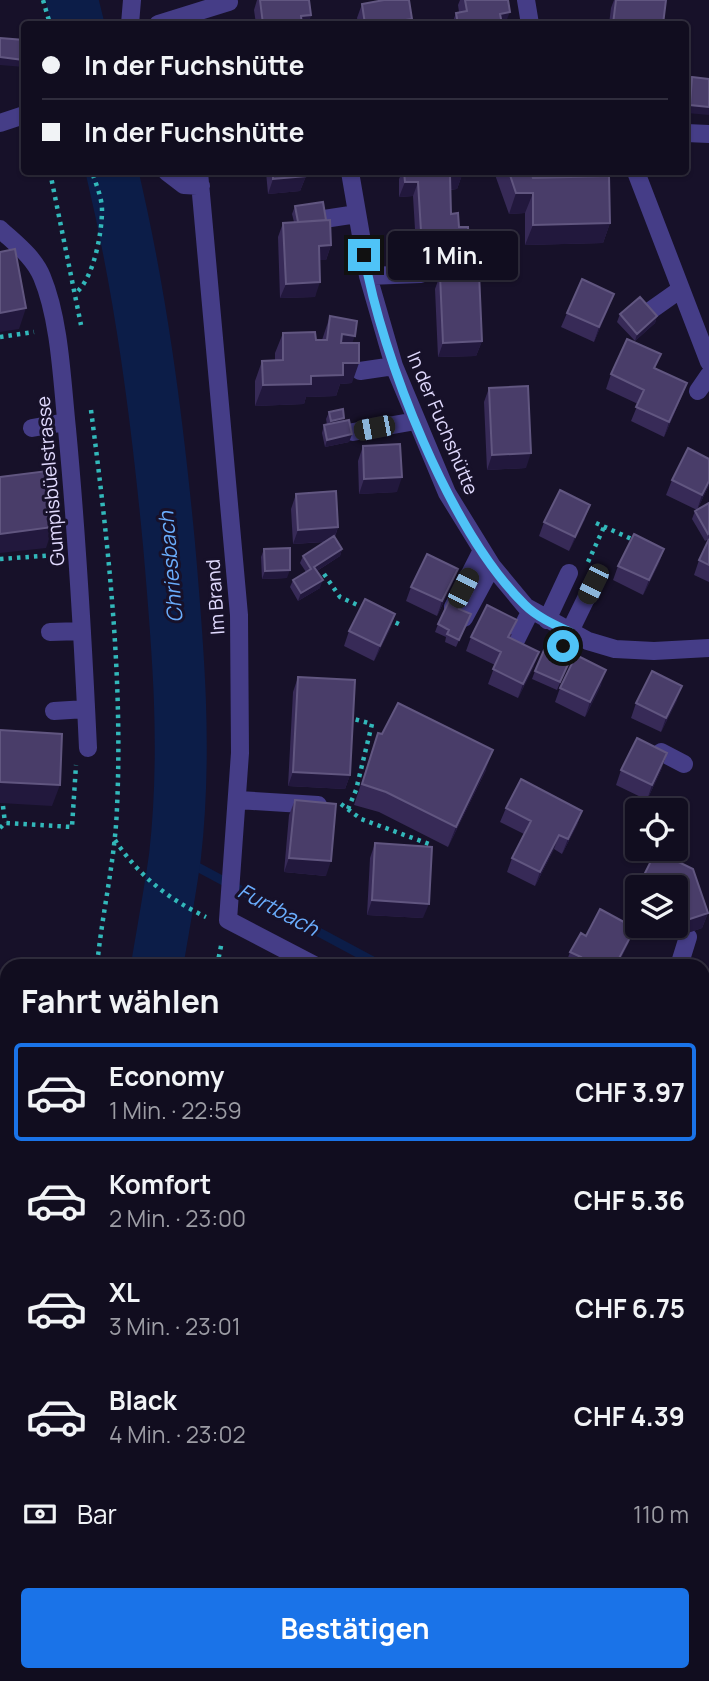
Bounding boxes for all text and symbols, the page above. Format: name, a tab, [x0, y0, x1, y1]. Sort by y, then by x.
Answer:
text: In der Fuchshütte	[84, 47, 304, 83]
text: In der Fuchshütte	[84, 114, 304, 150]
callout: 1 Min.	[388, 230, 518, 280]
route end	[348, 239, 380, 271]
text: 1 Min.	[422, 239, 484, 271]
street label: In der Fuchshütte	[401, 348, 485, 498]
street label: Gumpisbüelstrasse	[30, 395, 70, 567]
car	[352, 414, 397, 442]
water label: Chriesbach	[151, 509, 189, 624]
street label: Im Brand	[199, 558, 231, 636]
car	[575, 561, 612, 607]
car	[445, 565, 482, 611]
route start	[547, 630, 579, 662]
map controls	[625, 798, 688, 938]
button: locate	[625, 798, 688, 861]
button: layers	[625, 875, 688, 938]
water label: Furtbach	[233, 876, 325, 943]
text: Fahrt wählen	[21, 979, 220, 1023]
text: Economy	[109, 1058, 224, 1094]
icon: car	[25, 1061, 88, 1124]
text: CHF 3.97	[575, 1074, 685, 1110]
text: 1 Min. · 22:59	[109, 1094, 242, 1126]
text: Komfort	[109, 1166, 211, 1202]
icon: car	[25, 1169, 88, 1232]
text: CHF 5.36	[574, 1182, 685, 1218]
text: 2 Min. · 23:00	[109, 1202, 246, 1234]
text: XL	[109, 1274, 140, 1310]
icon: car	[25, 1277, 88, 1340]
text: CHF 6.75	[575, 1290, 685, 1326]
text: 3 Min. · 23:01	[109, 1310, 241, 1342]
text: Black	[109, 1382, 177, 1418]
icon: car	[25, 1385, 88, 1448]
text: CHF 4.39	[574, 1398, 685, 1434]
text: 4 Min. · 23:02	[109, 1418, 246, 1450]
icon: cash	[21, 1495, 59, 1533]
text: Bar	[77, 1496, 117, 1532]
text: 110 m	[633, 1498, 689, 1530]
button: Bestätigen	[21, 1588, 689, 1668]

